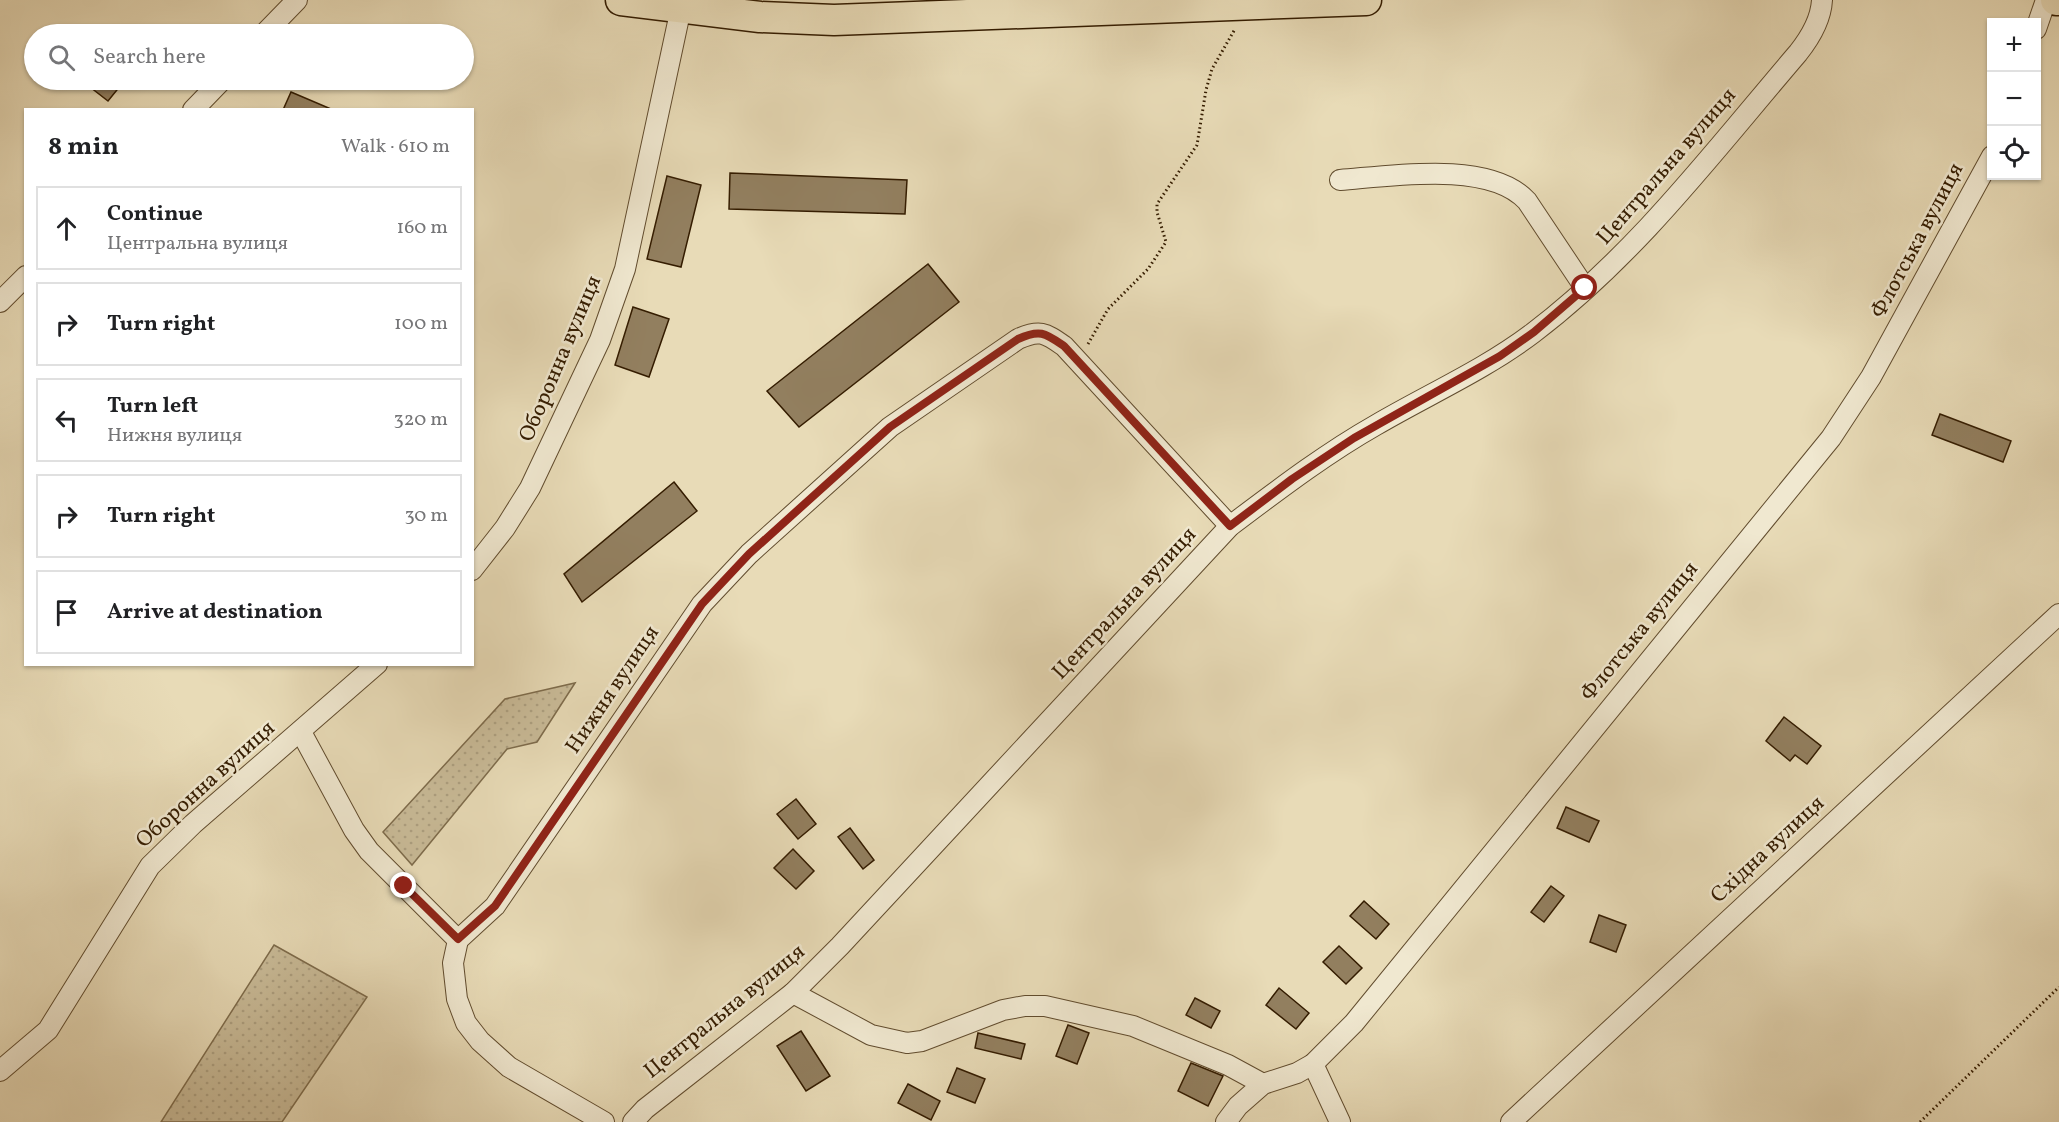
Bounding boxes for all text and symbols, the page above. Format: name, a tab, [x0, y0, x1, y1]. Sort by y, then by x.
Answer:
map controls	[1987, 18, 2041, 180]
button: +	[1987, 18, 2041, 72]
search box	[24, 24, 474, 90]
icon: search	[45, 41, 78, 74]
text: Search here	[93, 42, 206, 73]
button: −	[1987, 72, 2041, 126]
street label: Центральна вулиця	[1590, 82, 1744, 252]
button: locate	[1987, 126, 2041, 180]
text: 8 min	[48, 129, 119, 165]
text: Walk · 610 m	[341, 133, 450, 161]
street label: Флотська вулиця	[1864, 158, 1972, 324]
text: Continue	[107, 199, 203, 230]
icon: ahead	[50, 212, 83, 245]
text: 160 m	[396, 214, 448, 242]
text: Центральна вулиця	[107, 230, 288, 258]
street label: Оборонна вулиця	[512, 271, 610, 447]
route start	[1571, 274, 1597, 300]
icon: right	[50, 308, 83, 341]
text: Turn right	[107, 309, 215, 340]
text: 100 m	[394, 310, 448, 338]
text: Turn left	[107, 391, 198, 422]
icon: left	[50, 404, 83, 437]
text: 320 m	[393, 406, 448, 434]
text: Нижня вулиця	[107, 422, 242, 450]
icon: right	[50, 500, 83, 533]
text: Turn right	[107, 501, 215, 532]
text: 30 m	[404, 502, 448, 530]
street label: Центральна вулиця	[1046, 521, 1204, 687]
street label: Флотська вулиця	[1574, 555, 1706, 709]
icon: arrive	[50, 596, 83, 629]
text: Arrive at destination	[107, 597, 323, 628]
street label: Нижня вулиця	[559, 620, 667, 760]
street label: Оборонна вулиця	[130, 714, 282, 856]
street label: Східна вулиця	[1704, 789, 1832, 911]
route end	[390, 872, 416, 898]
street label: Центральна вулиця	[638, 937, 812, 1087]

